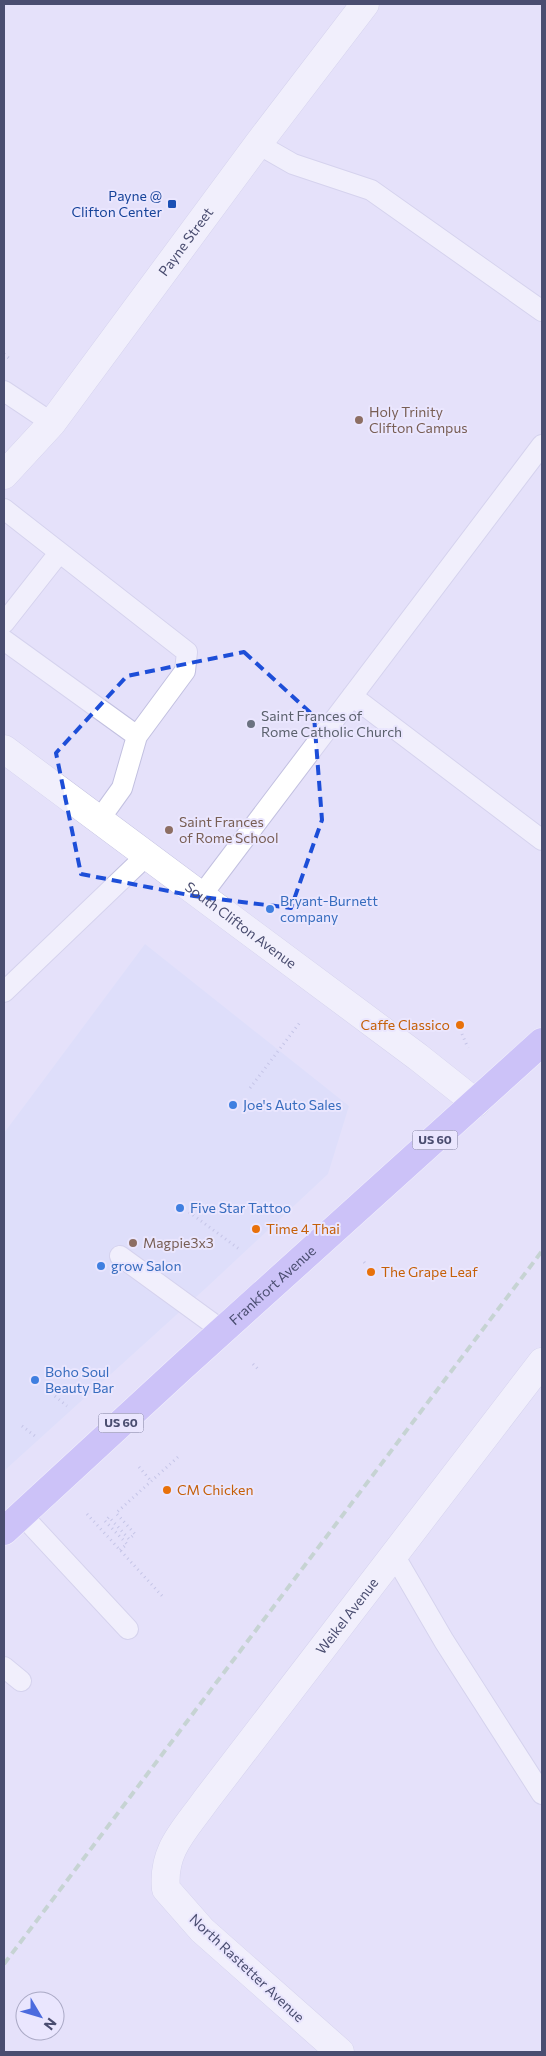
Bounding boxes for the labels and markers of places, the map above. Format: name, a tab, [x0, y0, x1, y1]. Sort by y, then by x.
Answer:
place label: Payne @ Clifton Center	[71, 187, 162, 220]
marker: Payne @ Clifton Center	[166, 198, 178, 210]
place label: Holy Trinity Clifton Campus	[369, 403, 468, 436]
marker: Holy Trinity Clifton Campus	[353, 414, 365, 426]
place label: Saint Frances of Rome Catholic Church	[261, 707, 402, 740]
marker: Saint Frances of Rome Catholic Church	[245, 718, 257, 730]
place label: Saint Frances of Rome School	[179, 813, 278, 846]
marker: Saint Frances of Rome School	[163, 824, 175, 836]
place label: Bryant-Burnett company	[280, 892, 378, 925]
marker: Bryant-Burnett company	[264, 903, 276, 915]
place label: Caffe Classico	[361, 1016, 450, 1033]
marker: Caffe Classico	[454, 1019, 466, 1031]
place label: Joe's Auto Sales	[243, 1096, 342, 1113]
marker: Joe's Auto Sales	[227, 1099, 239, 1111]
place label: Five Star Tattoo	[190, 1199, 291, 1216]
marker: Five Star Tattoo	[174, 1202, 186, 1214]
place label: Time 4 Thai	[266, 1220, 340, 1237]
marker: Time 4 Thai	[250, 1223, 262, 1235]
place label: Magpie3x3	[143, 1234, 214, 1251]
marker: Magpie3x3	[127, 1237, 139, 1249]
place label: grow Salon	[111, 1257, 181, 1274]
marker: grow Salon	[95, 1260, 107, 1272]
place label: The Grape Leaf	[381, 1263, 478, 1280]
marker: The Grape Leaf	[365, 1266, 377, 1278]
place label: Boho Soul Beauty Bar	[45, 1363, 115, 1396]
marker: Boho Soul Beauty Bar	[29, 1374, 41, 1386]
place label: CM Chicken	[177, 1481, 254, 1498]
marker: CM Chicken	[161, 1484, 173, 1496]

